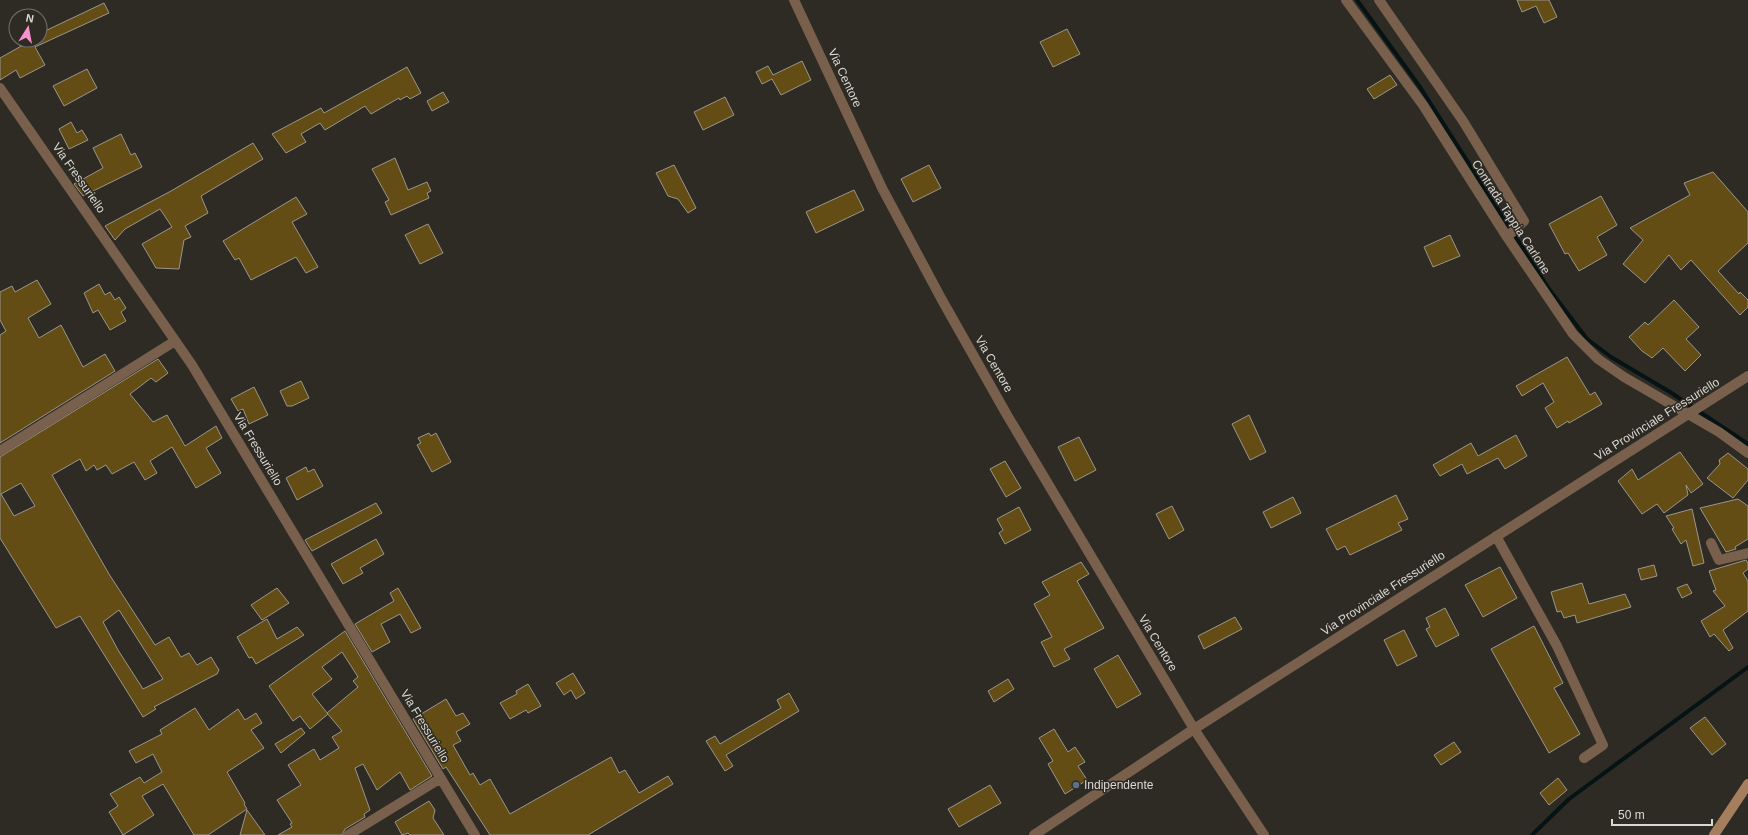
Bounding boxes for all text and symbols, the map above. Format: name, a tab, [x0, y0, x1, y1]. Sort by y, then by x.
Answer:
north arrow	[8, 8, 48, 48]
text: N	[25, 12, 35, 25]
street label: Via Centore	[825, 46, 865, 110]
street label: Via Fressuriello	[50, 140, 109, 216]
street label: Contrada Tappia Carlone	[1469, 157, 1553, 277]
street label: Via Centore	[972, 333, 1016, 395]
street label: Via Provinciale Fressuriello	[1592, 375, 1722, 463]
street label: Via Fressuriello	[231, 410, 285, 488]
street label: Via Provinciale Fressuriello	[1319, 548, 1448, 638]
street label: Via Centore	[1136, 612, 1180, 674]
street label: Via Fressuriello	[398, 687, 452, 765]
place label: Indipendente	[1084, 778, 1154, 792]
marker: Indipendente	[1071, 780, 1081, 790]
scale bar	[1612, 801, 1712, 827]
text: 50 m	[1618, 808, 1645, 822]

